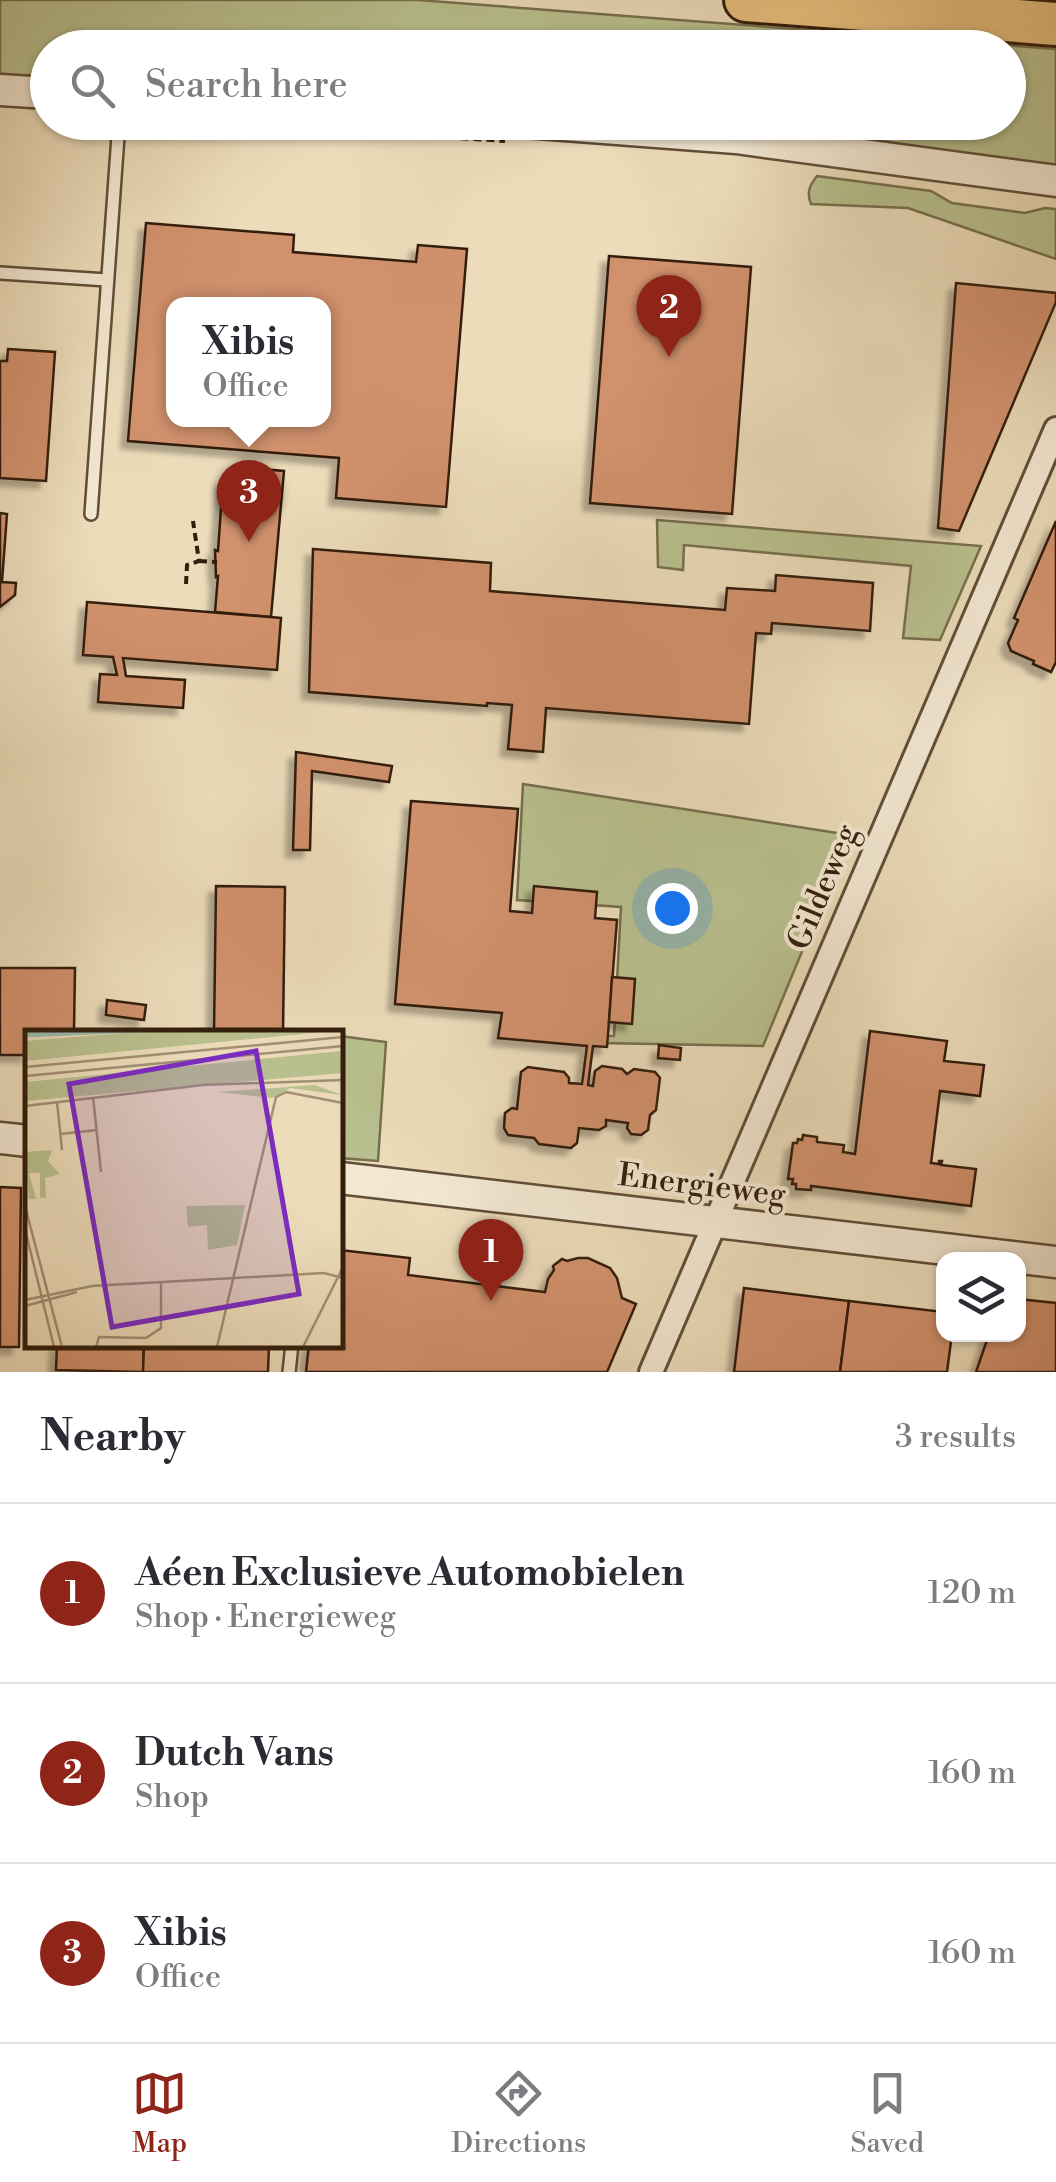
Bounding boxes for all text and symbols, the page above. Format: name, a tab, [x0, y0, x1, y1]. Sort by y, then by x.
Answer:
search box	[30, 30, 1026, 140]
icon: search	[65, 58, 120, 113]
text: Search here	[145, 62, 348, 109]
pin: 2	[636, 274, 702, 357]
popup	[166, 297, 331, 427]
text: Xibis	[203, 319, 294, 366]
text: Office	[203, 366, 289, 406]
pin: 3	[216, 460, 282, 542]
street label: Gildeweg	[779, 818, 867, 956]
your location	[647, 883, 698, 934]
inset map	[25, 1030, 342, 1347]
street label: Energieweg	[616, 1155, 789, 1215]
pin: 1	[458, 1218, 524, 1301]
map controls	[936, 1252, 1026, 1342]
button: layers	[936, 1252, 1026, 1342]
text: Nearby	[40, 1411, 185, 1464]
text: 3 results	[895, 1417, 1016, 1457]
text: Aéen Exclusieve Automobielen	[135, 1550, 684, 1597]
text: 1	[65, 1573, 80, 1613]
text: 120 m	[927, 1573, 1016, 1613]
text: Shop · Energieweg	[135, 1597, 396, 1637]
text: Dutch Vans	[135, 1730, 334, 1777]
text: 2	[62, 1753, 83, 1793]
text: 160 m	[928, 1753, 1016, 1793]
text: Shop	[135, 1777, 209, 1817]
text: Xibis	[135, 1910, 227, 1957]
text: 3	[63, 1933, 82, 1973]
text: 160 m	[928, 1933, 1016, 1973]
text: Office	[135, 1957, 221, 1997]
tab: Map	[132, 2066, 187, 2161]
tab: Directions	[451, 2066, 586, 2161]
tab: Saved	[850, 2066, 924, 2161]

